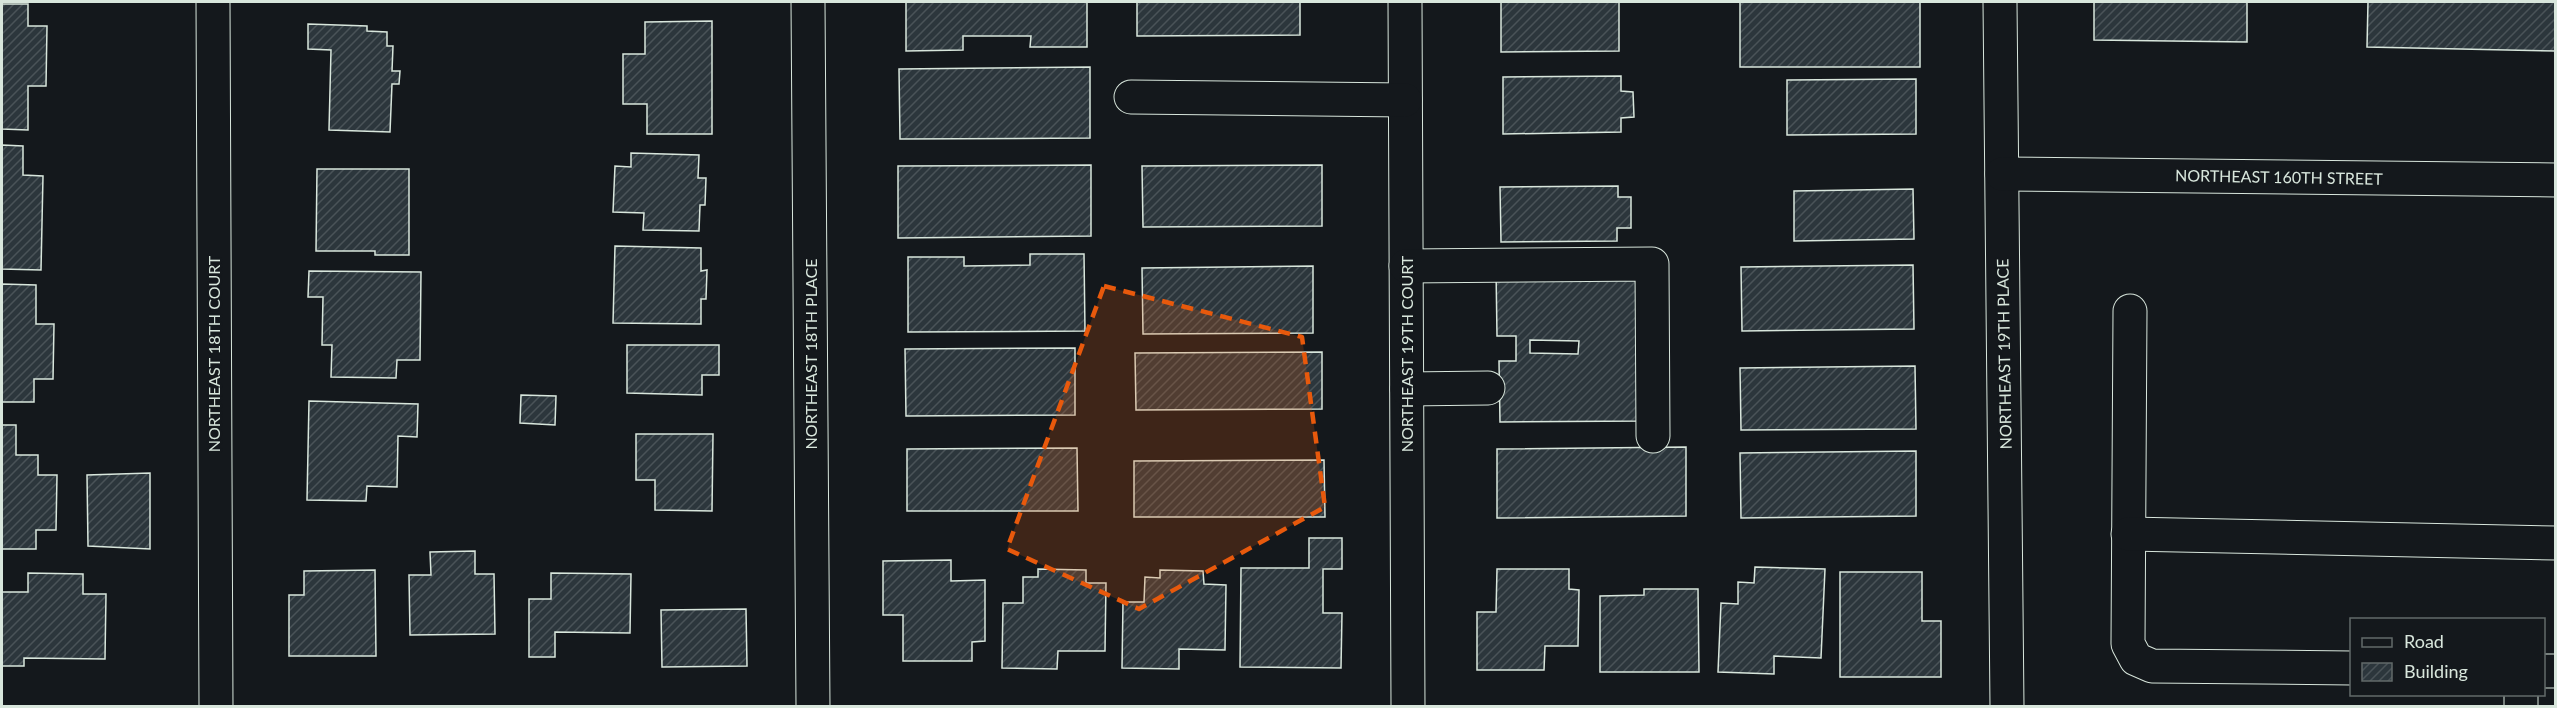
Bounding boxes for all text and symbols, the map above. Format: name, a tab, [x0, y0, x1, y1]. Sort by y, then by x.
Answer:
street label: NORTHEAST 160TH STREET	[2175, 165, 2384, 188]
street label: NORTHEAST 18TH COURT	[204, 255, 223, 452]
street label: NORTHEAST 19TH COURT	[1397, 255, 1416, 452]
street label: NORTHEAST 19TH PLACE	[1992, 258, 2015, 450]
street label: NORTHEAST 18TH PLACE	[801, 259, 820, 449]
legend	[2350, 618, 2545, 696]
text: Road	[2404, 630, 2444, 652]
text: Building	[2404, 660, 2468, 682]

